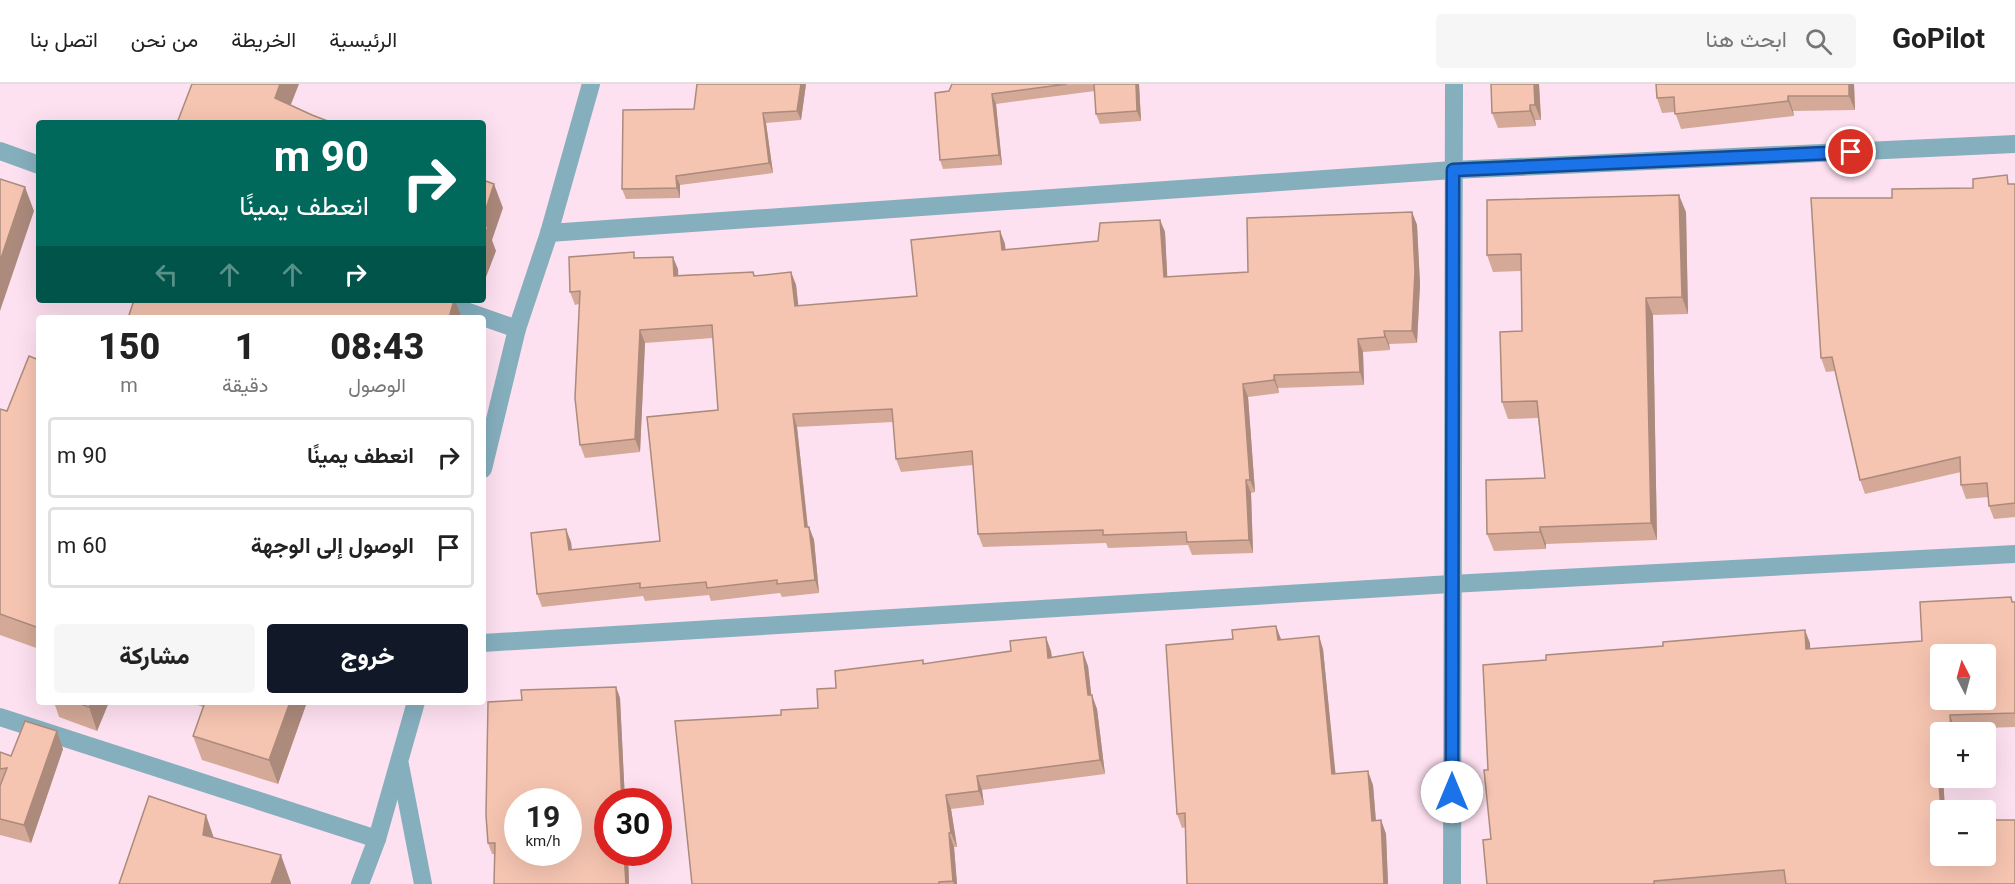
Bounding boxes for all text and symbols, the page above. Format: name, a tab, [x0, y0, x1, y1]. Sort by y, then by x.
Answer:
search box	[1436, 14, 1856, 68]
text: GoPilot	[1892, 19, 1985, 63]
text: ابحث هنا	[1706, 24, 1787, 59]
text: اتصل بنا	[30, 25, 98, 58]
text: من نحن	[131, 25, 198, 58]
text: الخريطة	[231, 25, 296, 58]
text: الرئيسية	[329, 25, 397, 58]
icon: search	[1802, 25, 1835, 58]
pin	[1825, 126, 1876, 177]
text: 90 m	[274, 128, 369, 194]
icon: arrive	[1834, 135, 1867, 168]
icon: right	[390, 144, 468, 222]
text: انعطف يمينًا	[239, 187, 369, 230]
icon: left	[150, 258, 183, 291]
icon: ahead	[213, 258, 246, 291]
icon: ahead	[276, 258, 309, 291]
icon: right	[339, 258, 372, 291]
text: 150	[98, 322, 160, 378]
text: 1	[235, 322, 256, 378]
text: 08:43	[330, 322, 424, 378]
text: m	[120, 371, 138, 403]
text: دقيقة	[222, 371, 268, 403]
text: الوصول	[348, 371, 406, 403]
text: 90 m	[57, 440, 107, 475]
text: انعطف يمينًا	[307, 440, 414, 475]
icon: right	[432, 441, 465, 474]
text: 60 m	[57, 530, 107, 565]
text: الوصول إلى الوجهة	[251, 530, 414, 565]
icon: arrive	[432, 531, 465, 564]
button: مشاركة	[54, 624, 255, 693]
button: خروج	[267, 624, 468, 693]
north arrow	[1930, 644, 1996, 710]
map controls	[1930, 644, 1996, 866]
button: +	[1930, 722, 1996, 788]
position arrow	[1420, 760, 1484, 824]
speed limit sign: 30	[594, 788, 672, 866]
text: 19	[526, 796, 560, 843]
button: −	[1930, 800, 1996, 866]
text: km/h	[525, 831, 561, 854]

